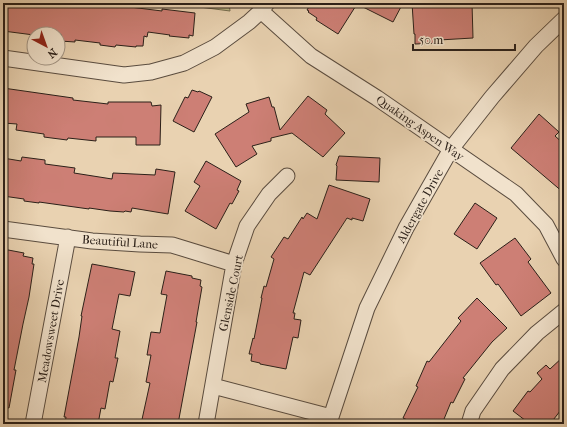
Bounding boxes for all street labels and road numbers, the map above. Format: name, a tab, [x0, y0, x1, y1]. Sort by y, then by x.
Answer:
street label: Quaking Aspen Way	[373, 92, 467, 164]
street label: Aldergate Drive	[393, 166, 446, 246]
street label: Beautiful Lane	[81, 232, 159, 252]
street label: Glenside Court	[216, 253, 246, 333]
street label: Meadowsweet Drive	[35, 278, 67, 384]

